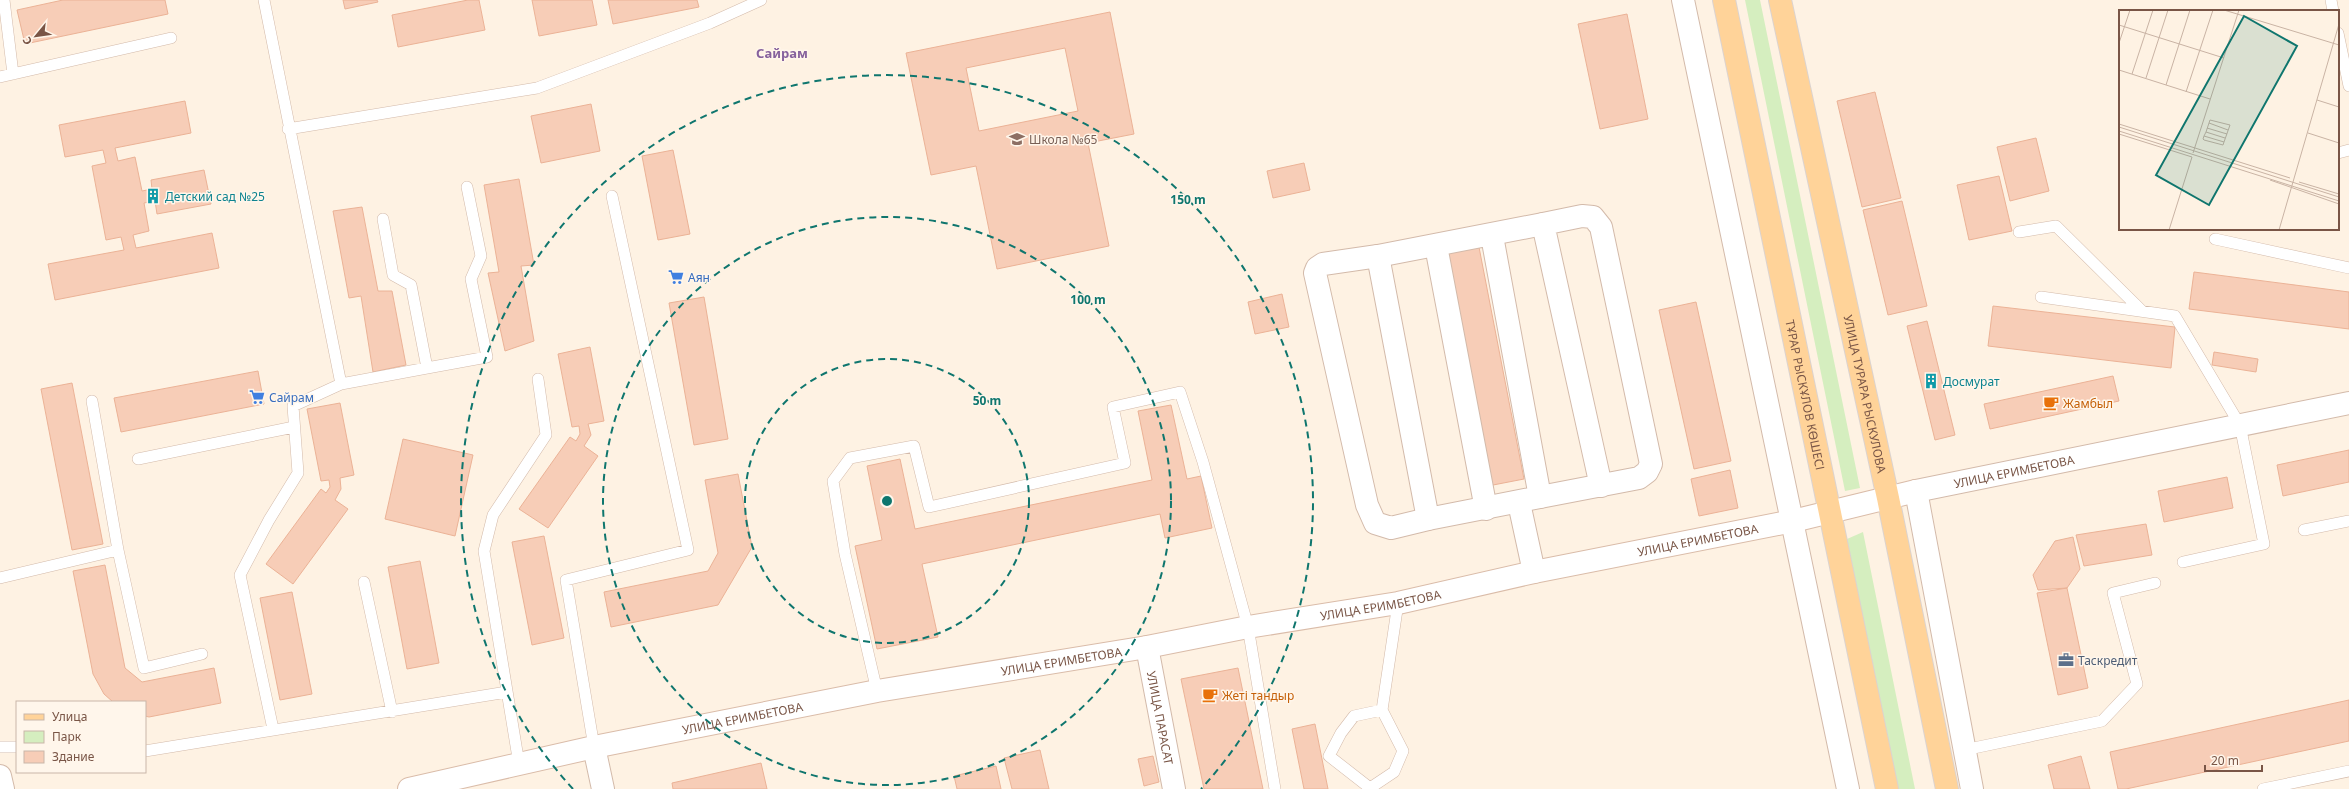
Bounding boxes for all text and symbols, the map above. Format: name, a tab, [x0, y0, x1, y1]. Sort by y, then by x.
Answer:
inset map	[2119, 10, 2339, 230]
north arrow	[16, 16, 56, 56]
text: С	[19, 34, 35, 48]
district label: Сайрам	[756, 44, 808, 62]
school or university icon: Школа №65	[1008, 130, 1026, 148]
place label: Школа №65	[1029, 131, 1098, 148]
building icon: Детский сад №25	[144, 187, 162, 205]
place label: Детский сад №25	[165, 188, 265, 205]
text: 150 m	[1170, 191, 1206, 208]
supermarket icon: Аян	[667, 268, 685, 286]
place label: Аян	[688, 269, 710, 286]
text: 100 m	[1070, 291, 1106, 308]
street label: УЛИЦА ТУРАРА РЫСКУЛОВА	[1840, 313, 1891, 475]
street label: ТҰРАР РЫСКҰЛОВ КӨШЕСІ	[1782, 318, 1829, 471]
building icon: Досмурат	[1922, 372, 1940, 390]
place label: Досмурат	[1943, 373, 2000, 390]
supermarket icon: Сайрам	[248, 388, 266, 406]
place label: Сайрам	[269, 389, 314, 406]
text: 50 m	[973, 392, 1001, 409]
cafe icon: Жамбыл	[2042, 394, 2060, 412]
place label: Жамбыл	[2063, 395, 2113, 412]
street label: УЛИЦА ЕРИМБЕТОВА	[1952, 450, 2076, 492]
centre of rings	[880, 494, 894, 508]
street label: УЛИЦА ЕРИМБЕТОВА	[1636, 520, 1760, 560]
street label: УЛИЦА ЕРИМБЕТОВА	[1319, 585, 1443, 624]
street label: УЛИЦА ЕРИМБЕТОВА	[1000, 643, 1124, 679]
office icon: Таскредит	[2057, 651, 2075, 669]
place label: Таскредит	[2078, 652, 2138, 669]
street label: УЛИЦА ПАРАСАТ	[1143, 669, 1178, 766]
cafe icon: Жеті тандыр	[1201, 686, 1219, 704]
place label: Жеті тандыр	[1222, 687, 1294, 704]
street label: УЛИЦА ЕРИМБЕТОВА	[681, 697, 804, 738]
legend	[16, 701, 146, 773]
text: Улица	[52, 708, 87, 725]
text: Парк	[52, 728, 82, 745]
scale bar	[2205, 747, 2262, 773]
text: Здание	[52, 748, 95, 765]
text: 20 m	[2211, 752, 2239, 769]

